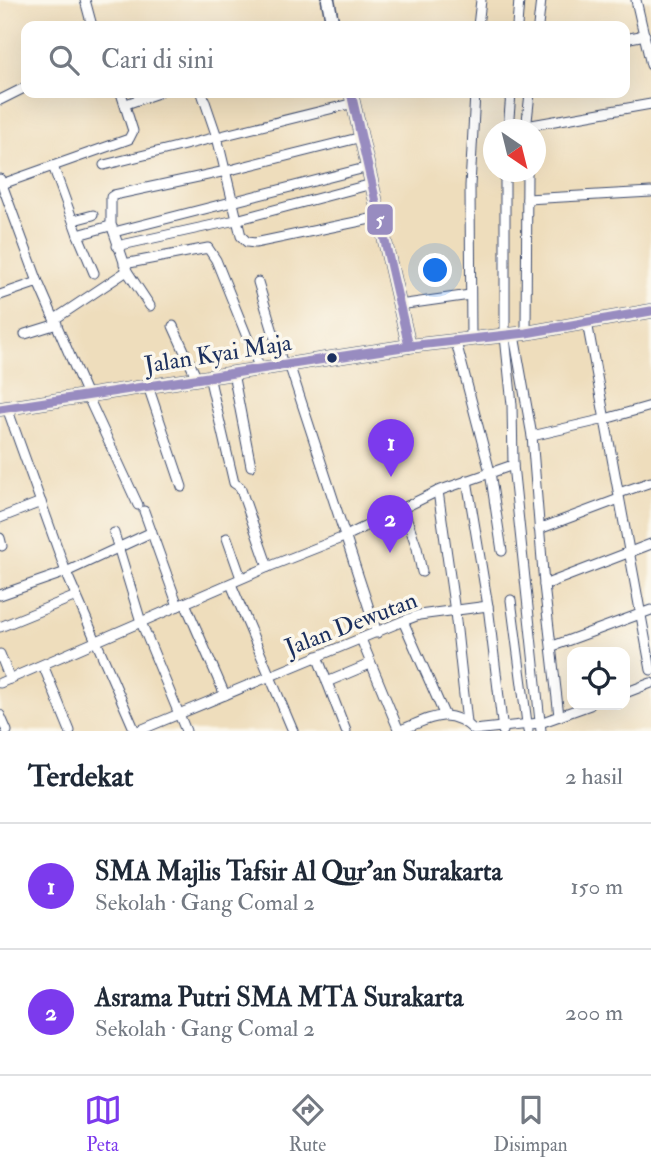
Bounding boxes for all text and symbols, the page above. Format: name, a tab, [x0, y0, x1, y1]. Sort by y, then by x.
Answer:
search box	[21, 21, 630, 98]
icon: search	[45, 41, 83, 79]
text: Cari di sini	[101, 44, 214, 76]
north arrow	[483, 119, 546, 182]
line badge: 5	[366, 203, 394, 236]
text: 5	[376, 208, 385, 232]
your location	[418, 253, 452, 287]
street label: Jalan Kyai Maja	[141, 327, 295, 381]
unlabelled marker	[325, 351, 339, 365]
pin: 1	[368, 419, 414, 477]
pin: 2	[367, 495, 413, 553]
street label: Jalan Dewutan	[280, 585, 422, 664]
map controls	[567, 647, 630, 710]
button: locate	[567, 647, 630, 710]
text: Terdekat	[28, 758, 133, 795]
text: 2 hasil	[565, 762, 623, 791]
text: SMA Majlis Tafsir Al Qur'an Surakarta	[95, 856, 502, 888]
text: 1	[47, 872, 55, 901]
text: 150 m	[570, 872, 623, 901]
text: Sekolah · Gang Comal 2	[95, 888, 315, 917]
text: Asrama Putri SMA MTA Surakarta	[95, 982, 463, 1014]
text: 2	[45, 998, 57, 1027]
text: 200 m	[565, 998, 623, 1027]
text: Sekolah · Gang Comal 2	[95, 1014, 315, 1043]
tab: Peta	[84, 1091, 122, 1157]
tab: Rute	[289, 1091, 327, 1157]
tab: Disimpan	[494, 1091, 568, 1157]

